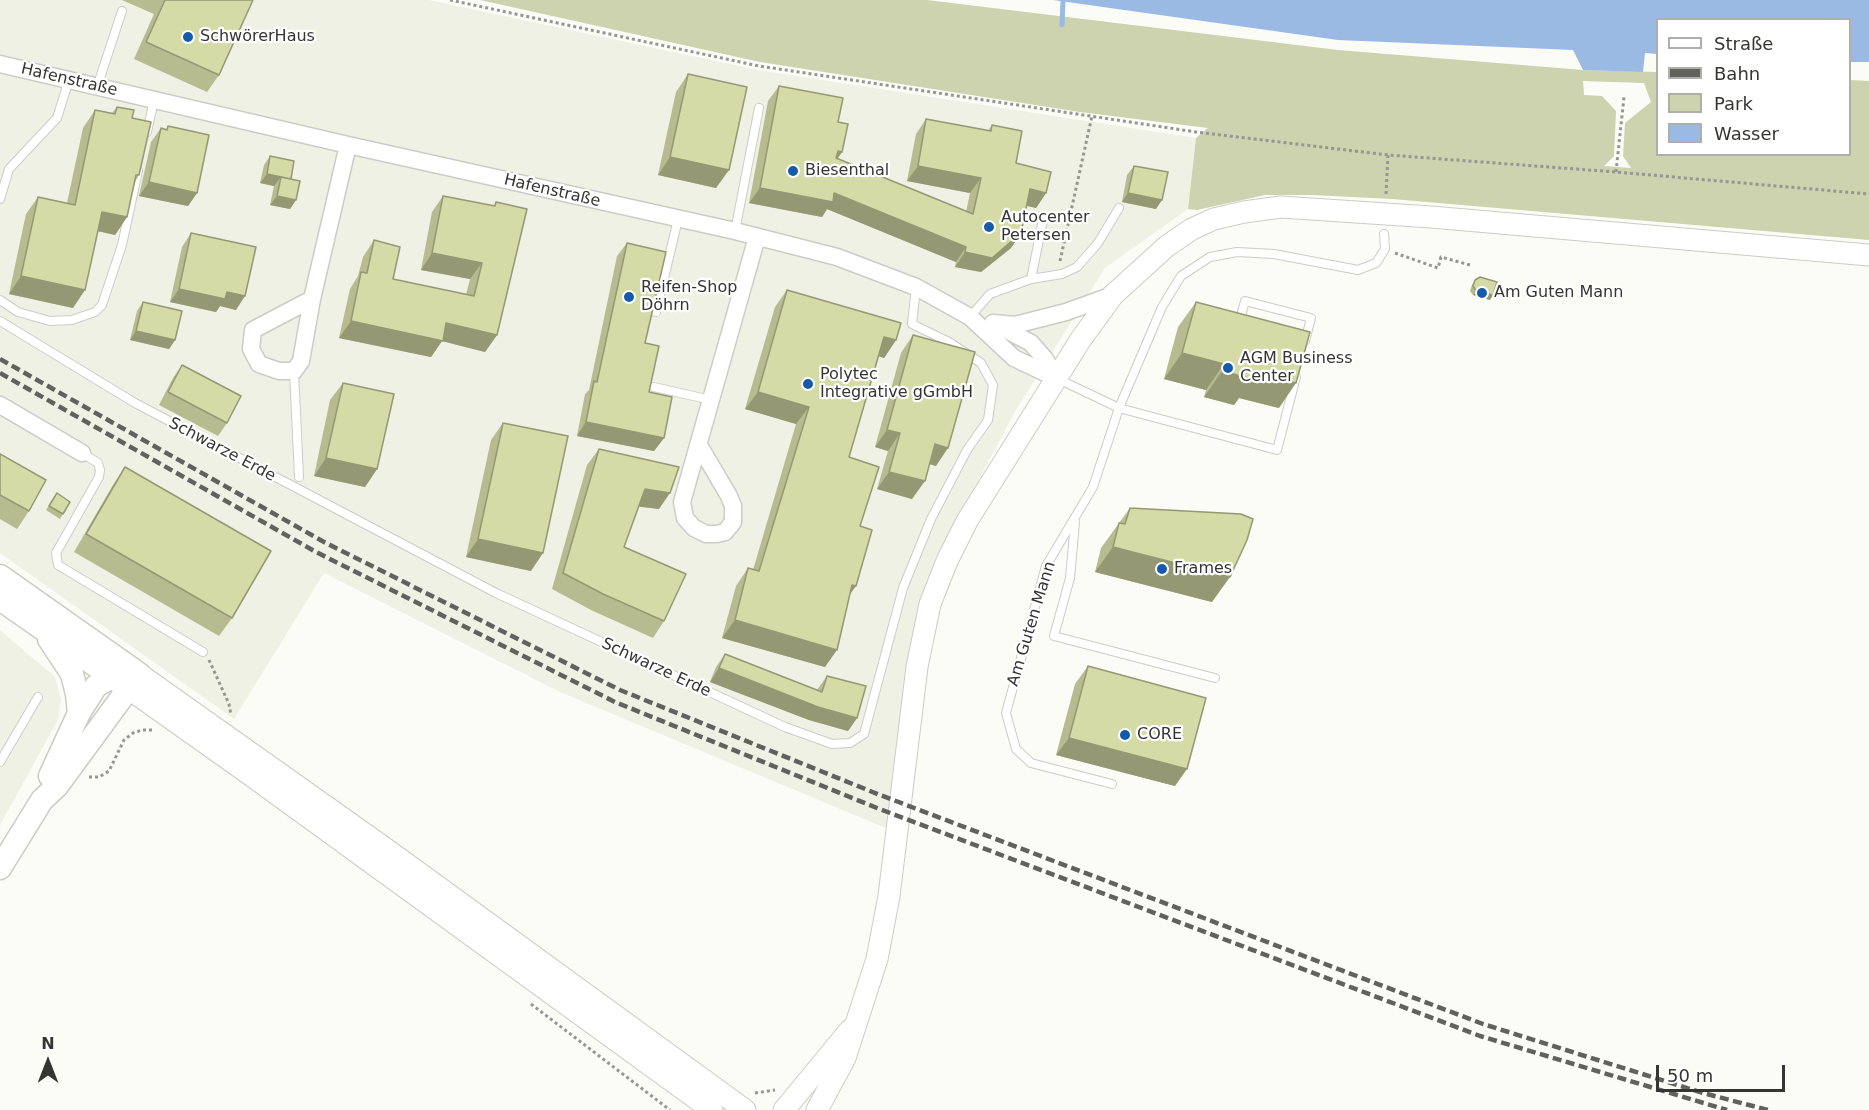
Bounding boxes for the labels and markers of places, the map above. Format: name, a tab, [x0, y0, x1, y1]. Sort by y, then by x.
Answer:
place label: SchwörerHaus	[200, 27, 315, 47]
marker: SchwörerHaus	[181, 30, 195, 44]
place label: Biesenthal	[805, 161, 889, 181]
marker: Biesenthal	[786, 164, 800, 178]
place label: Autocenter Petersen	[1001, 208, 1090, 246]
marker: Autocenter Petersen	[982, 220, 996, 234]
place label: Reifen-Shop Döhrn	[641, 278, 737, 316]
place label: Am Guten Mann	[1494, 283, 1623, 303]
marker: Am Guten Mann	[1475, 286, 1489, 300]
marker: Reifen-Shop Döhrn	[622, 290, 636, 304]
place label: AGM Business Center	[1240, 349, 1353, 387]
marker: AGM Business Center	[1221, 361, 1235, 375]
place label: Polytec Integrative gGmbH	[820, 365, 973, 403]
marker: Polytec Integrative gGmbH	[801, 377, 815, 391]
place label: Frames	[1174, 559, 1232, 579]
marker: Frames	[1155, 562, 1169, 576]
place label: CORE	[1137, 725, 1182, 745]
marker: CORE	[1118, 728, 1132, 742]

